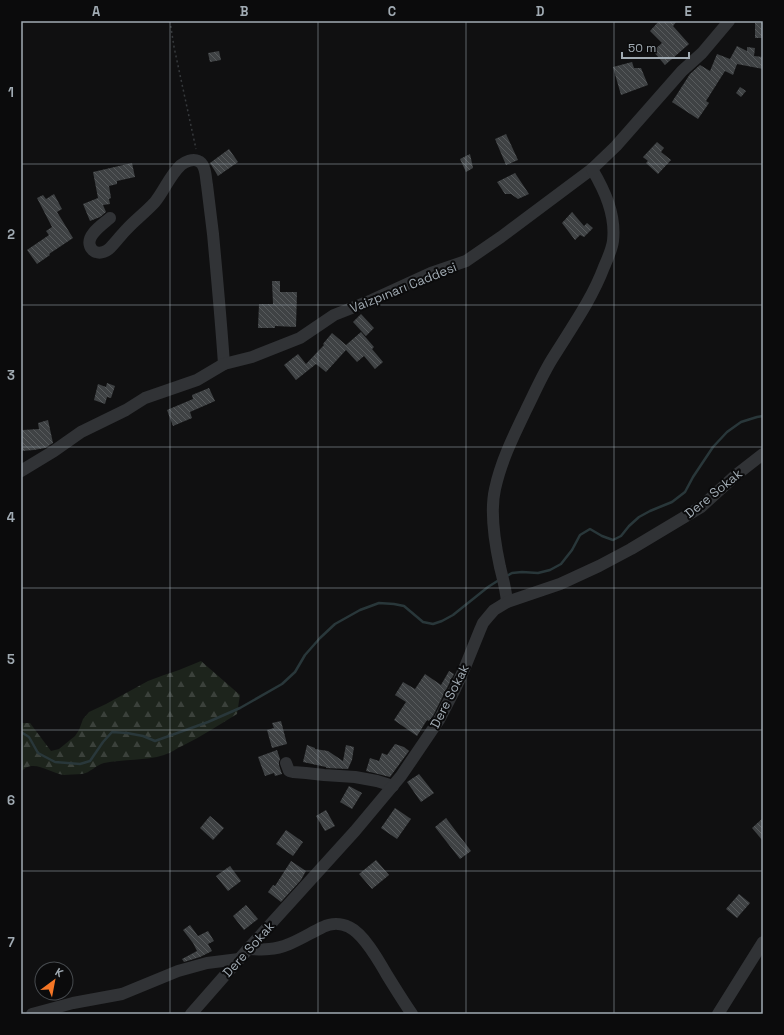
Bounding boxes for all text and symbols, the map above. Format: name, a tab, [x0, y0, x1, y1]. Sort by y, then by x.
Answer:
text: A	[92, 3, 101, 20]
text: B	[240, 3, 249, 20]
text: C	[388, 3, 396, 20]
text: D	[536, 3, 545, 20]
text: E	[684, 3, 692, 20]
scale bar	[622, 34, 689, 60]
text: 50 m	[628, 40, 656, 56]
text: 1	[8, 84, 14, 101]
text: 2	[7, 226, 15, 243]
street label: Vaizpınarı Caddesi	[347, 258, 459, 317]
text: 3	[7, 367, 15, 384]
street label: Dere Sokak	[681, 465, 746, 522]
text: 4	[7, 509, 15, 526]
text: 5	[7, 651, 15, 668]
street label: Dere Sokak	[426, 661, 473, 731]
text: 6	[7, 792, 15, 809]
street label: Dere Sokak	[219, 918, 278, 981]
text: 7	[7, 934, 15, 951]
north arrow	[34, 961, 74, 1001]
text: K	[53, 965, 66, 980]

